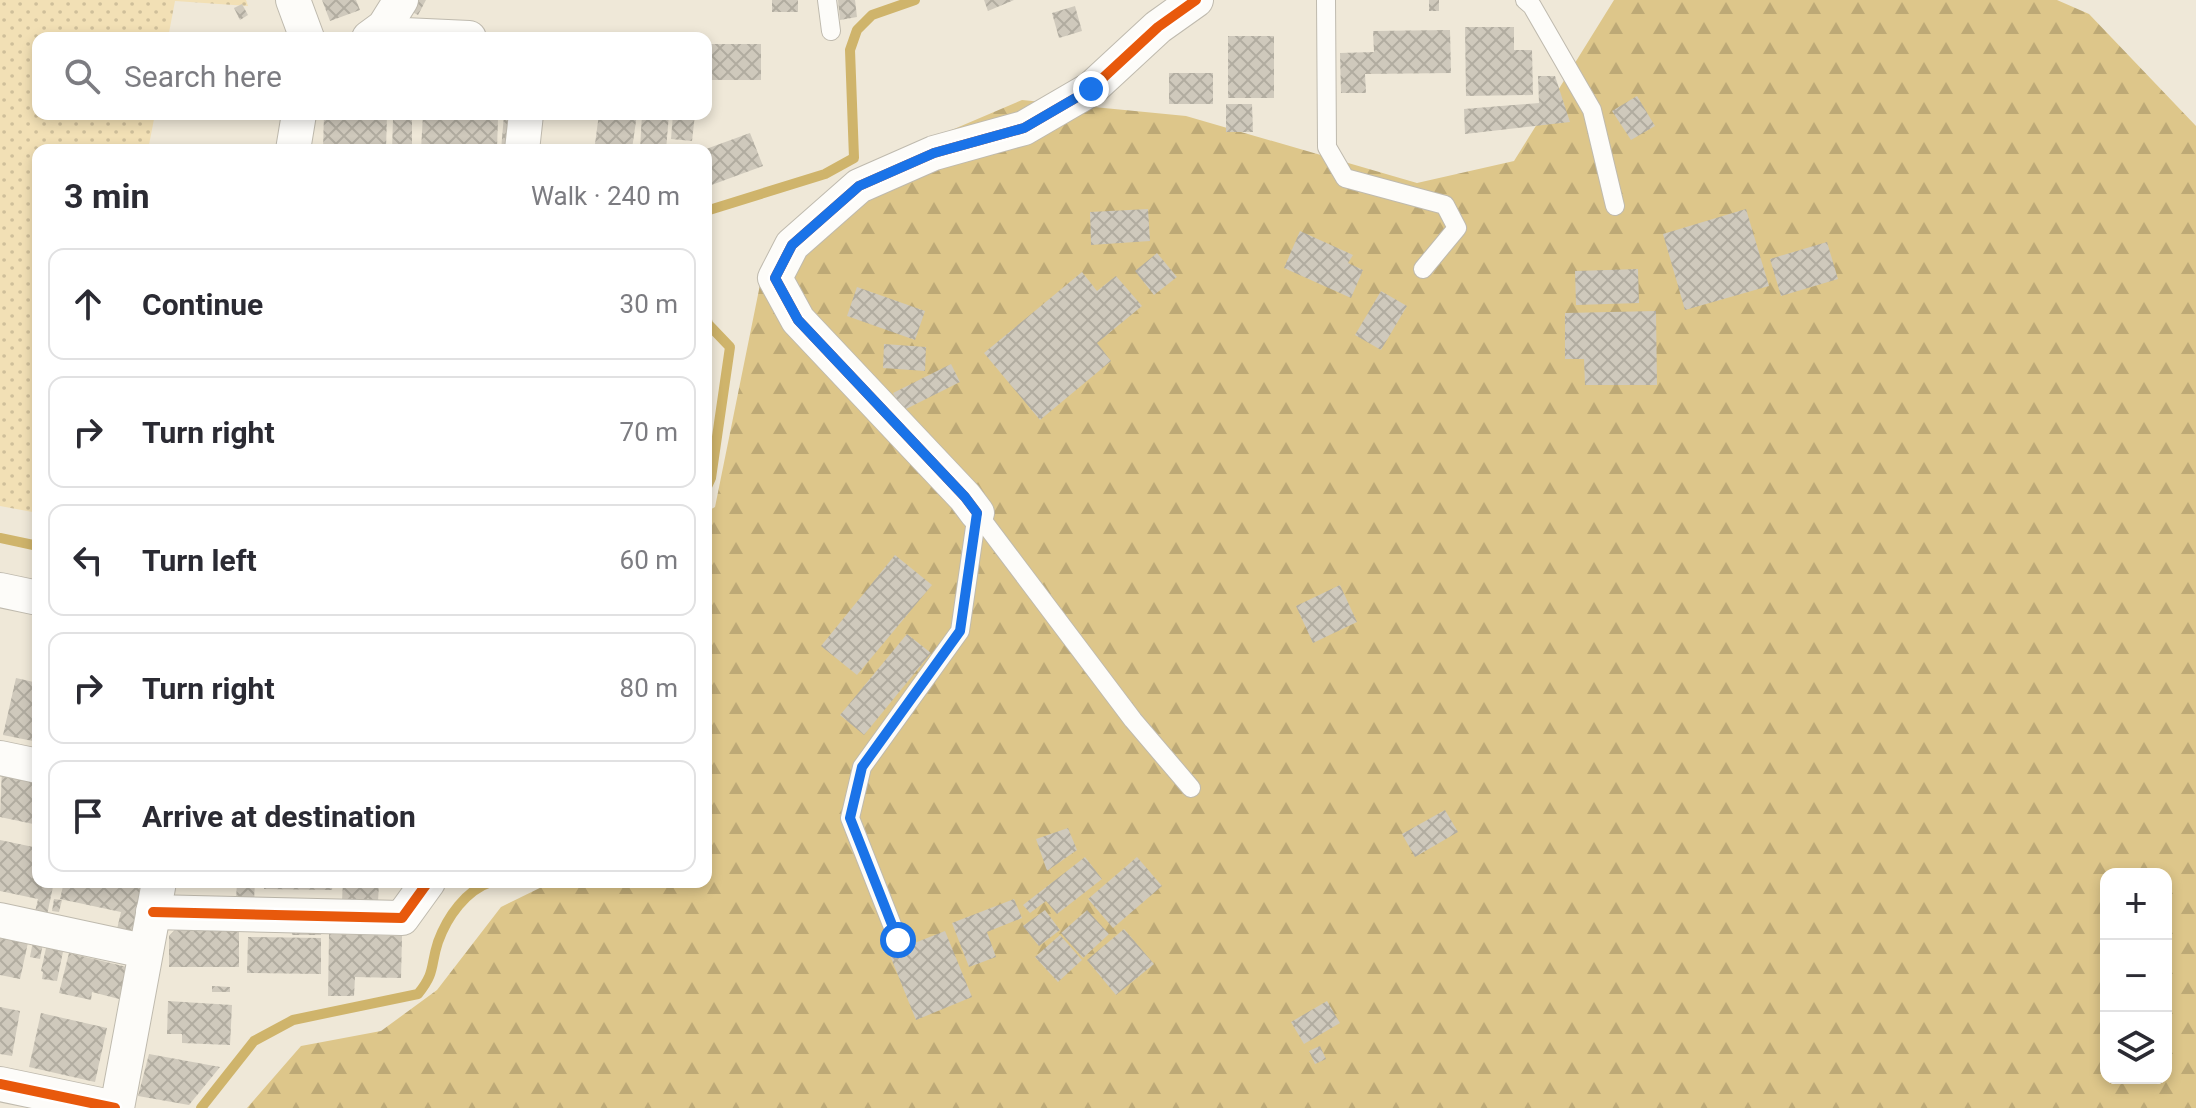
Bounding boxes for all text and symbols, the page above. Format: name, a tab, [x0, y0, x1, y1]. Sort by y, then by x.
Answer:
search box	[32, 32, 712, 120]
icon: search	[60, 54, 104, 98]
text: Search here	[124, 59, 282, 94]
route end	[1073, 71, 1109, 107]
text: 3 min	[64, 176, 149, 216]
text: Walk · 240 m	[531, 181, 680, 211]
icon: ahead	[66, 282, 110, 326]
text: Continue	[142, 287, 263, 322]
text: 30 m	[620, 289, 678, 319]
icon: right	[66, 410, 110, 454]
text: Turn right	[142, 415, 275, 450]
text: 70 m	[620, 417, 678, 447]
icon: left	[66, 538, 110, 582]
text: Turn left	[142, 543, 257, 578]
text: 60 m	[620, 545, 678, 575]
icon: right	[66, 666, 110, 710]
text: Turn right	[142, 671, 275, 706]
text: 80 m	[620, 673, 678, 703]
icon: arrive	[66, 794, 110, 838]
text: Arrive at destination	[142, 799, 416, 834]
map controls	[2100, 868, 2172, 1084]
button: +	[2100, 868, 2172, 940]
route start	[880, 922, 916, 958]
button: −	[2100, 940, 2172, 1012]
button: layers	[2100, 1012, 2172, 1084]

